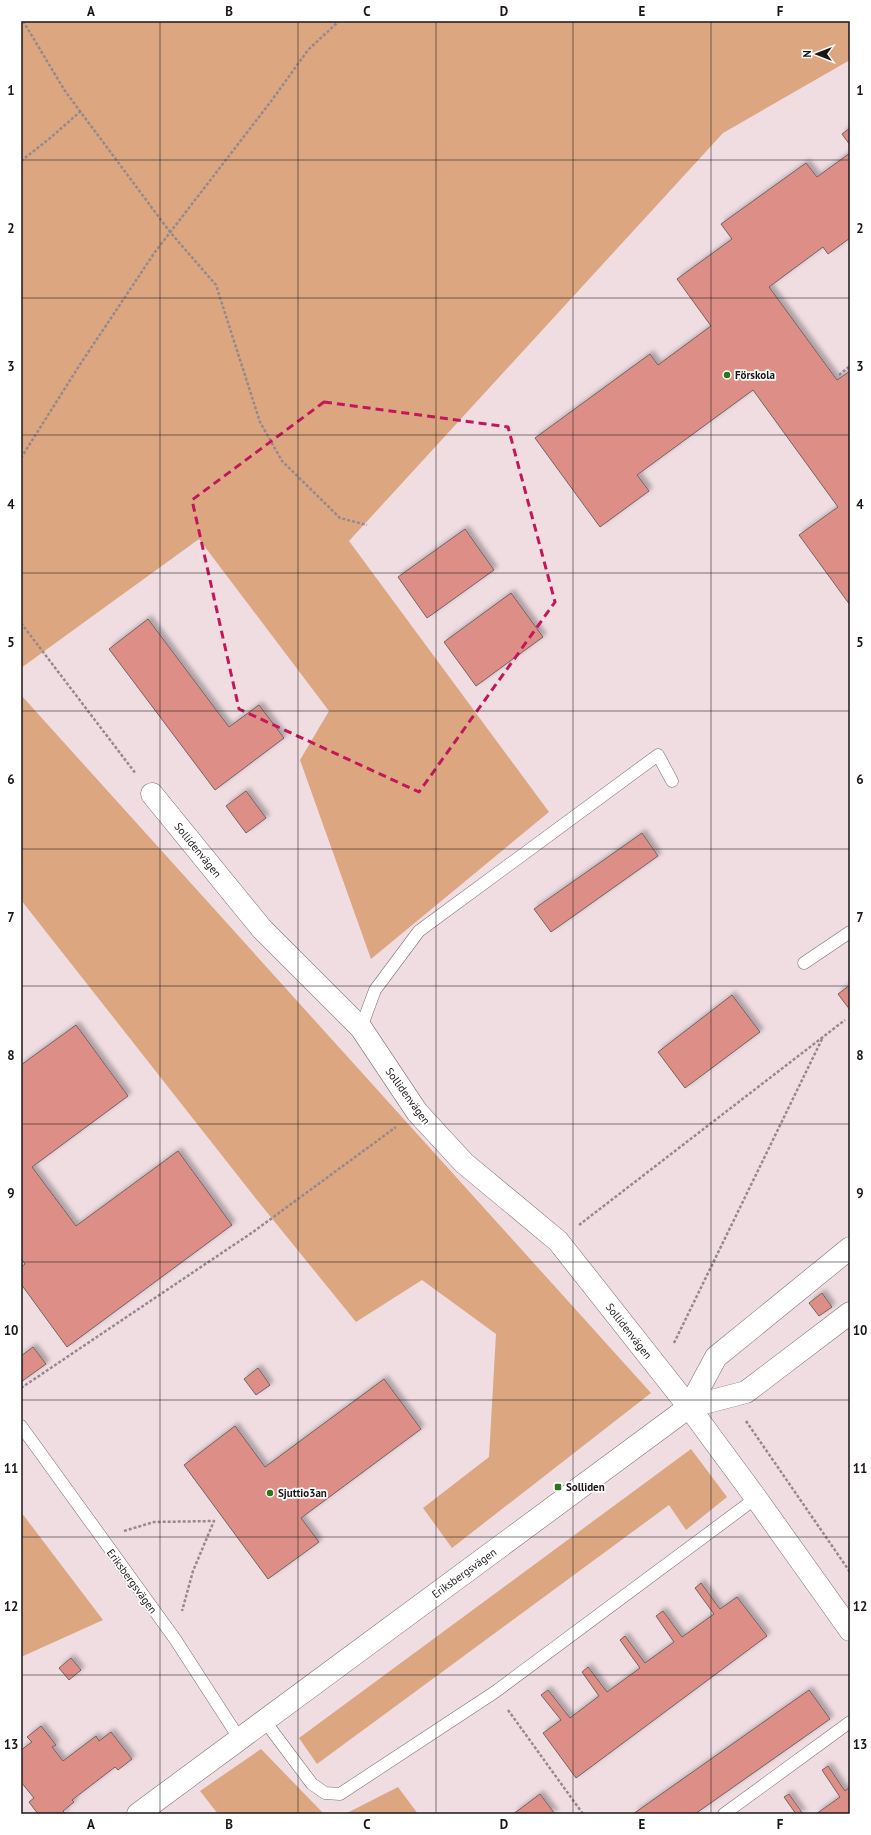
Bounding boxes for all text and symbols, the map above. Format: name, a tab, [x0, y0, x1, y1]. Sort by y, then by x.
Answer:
text: A	[87, 3, 95, 20]
text: B	[225, 3, 233, 20]
text: C	[363, 3, 371, 20]
text: D	[500, 3, 508, 20]
text: E	[639, 3, 646, 20]
text: F	[777, 3, 784, 20]
north arrow	[797, 34, 837, 74]
text: N	[800, 50, 814, 58]
text: 1	[7, 82, 15, 99]
text: 1	[856, 82, 864, 99]
text: 2	[7, 220, 15, 237]
text: 2	[856, 220, 864, 237]
text: 3	[7, 358, 15, 375]
text: 3	[856, 358, 864, 375]
place label: Förskola	[735, 368, 775, 382]
marker: Förskola	[722, 370, 732, 380]
text: 4	[7, 496, 15, 513]
text: 4	[856, 496, 864, 513]
text: 5	[7, 634, 15, 651]
text: 5	[856, 634, 864, 651]
text: 6	[7, 771, 15, 788]
text: 6	[856, 771, 864, 788]
street label: Sollidenvägen	[172, 820, 224, 880]
text: 7	[7, 909, 15, 926]
text: 7	[856, 909, 864, 926]
text: 8	[7, 1047, 15, 1064]
text: 8	[856, 1047, 864, 1064]
street label: Sollidenvägen	[383, 1065, 433, 1127]
text: 9	[7, 1185, 15, 1202]
text: 9	[856, 1185, 864, 1202]
street label: Sollidenvägen	[603, 1300, 655, 1362]
text: 10	[4, 1322, 18, 1339]
text: 10	[853, 1322, 867, 1339]
text: 11	[4, 1460, 18, 1477]
text: 11	[853, 1460, 867, 1477]
place label: Solliden	[566, 1480, 605, 1494]
marker: Solliden	[553, 1482, 563, 1492]
place label: Sjuttio3an	[278, 1486, 327, 1500]
marker: Sjuttio3an	[265, 1488, 275, 1498]
street label: Eriksbergsvägen	[429, 1545, 499, 1601]
street label: Eriksbergsvägen	[104, 1546, 160, 1616]
text: 12	[4, 1598, 18, 1615]
text: 12	[853, 1598, 867, 1615]
text: 13	[4, 1736, 18, 1753]
text: 13	[853, 1736, 867, 1753]
text: A	[87, 1816, 95, 1833]
text: B	[225, 1816, 233, 1833]
text: C	[363, 1816, 371, 1833]
text: D	[500, 1816, 508, 1833]
text: E	[639, 1816, 646, 1833]
text: F	[777, 1816, 784, 1833]

